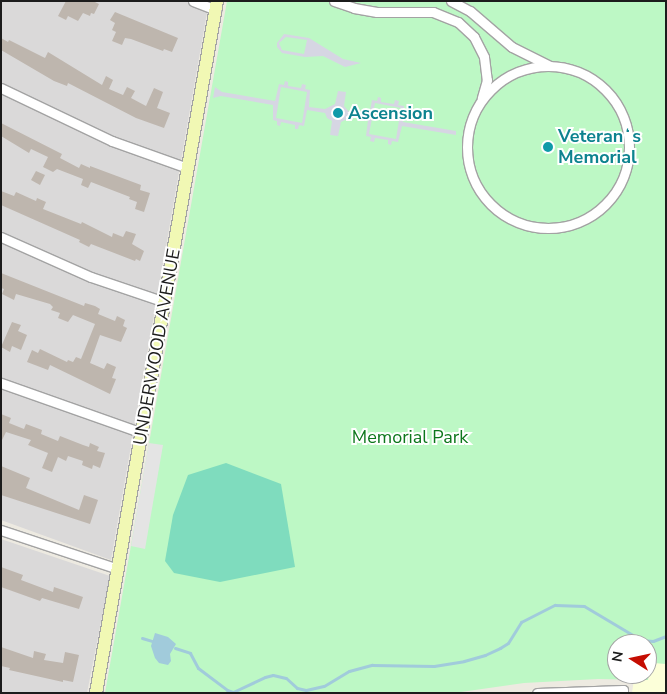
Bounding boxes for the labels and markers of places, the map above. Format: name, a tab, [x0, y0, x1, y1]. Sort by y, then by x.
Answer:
place label: Ascension	[348, 102, 433, 124]
marker: Ascension	[332, 107, 344, 119]
place label: Veteranʻs Memorial	[558, 126, 641, 168]
marker: Veteranʻs Memorial	[542, 141, 554, 153]

